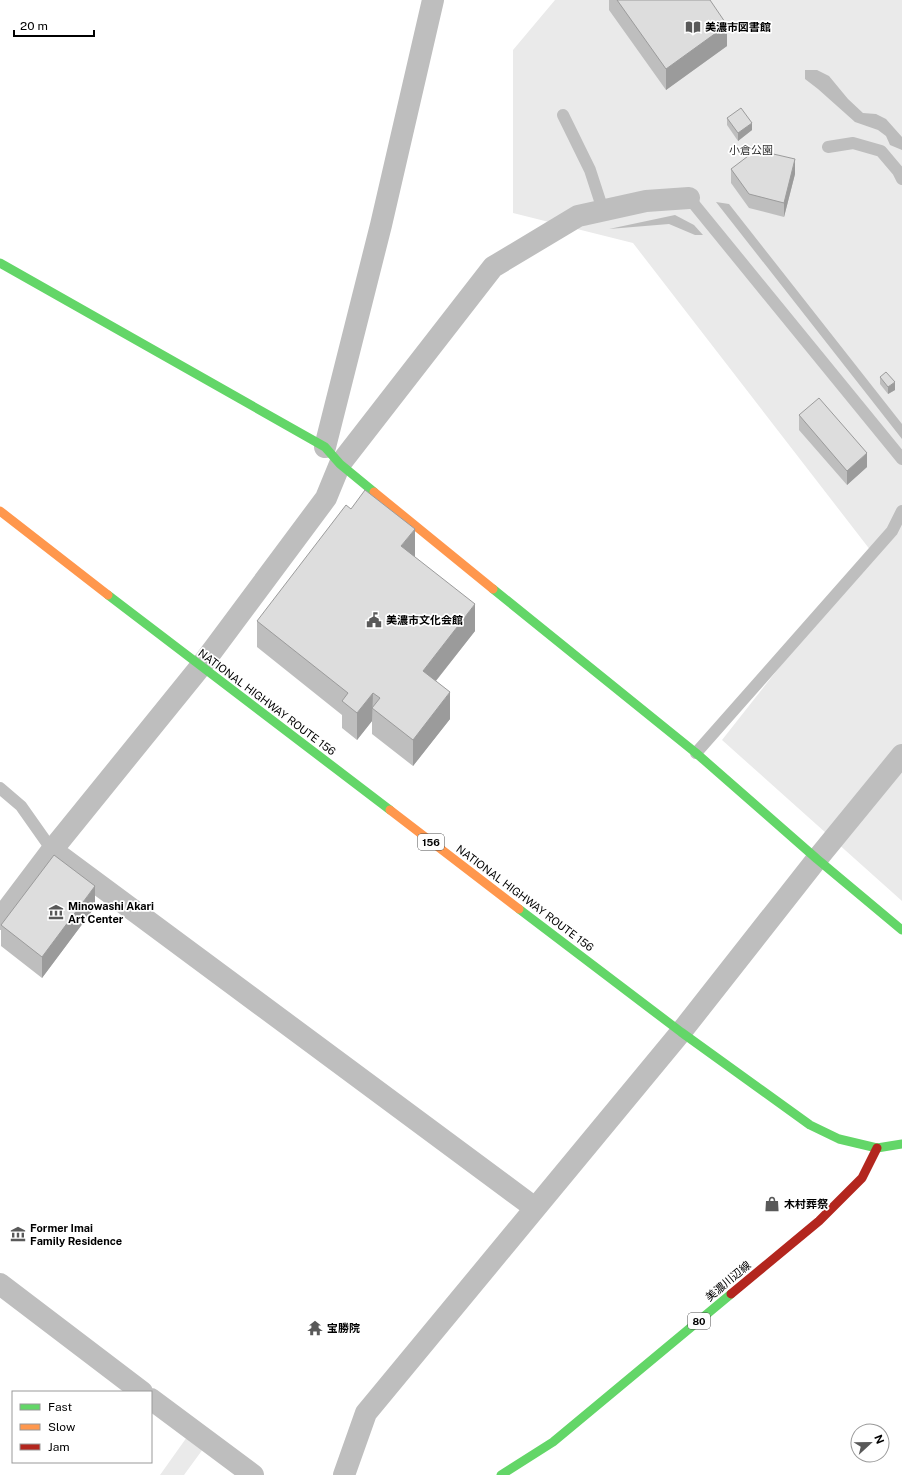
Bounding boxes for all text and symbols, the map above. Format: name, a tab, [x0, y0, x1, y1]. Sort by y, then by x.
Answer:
scale bar	[14, 12, 94, 38]
library icon: 美濃市図書館	[684, 18, 702, 36]
text: 20 m	[20, 19, 48, 33]
place label: 美濃市図書館	[705, 21, 771, 33]
park label: 小倉公園	[729, 144, 773, 156]
public building icon: 美濃市文化会館	[365, 611, 383, 629]
place label: 美濃市文化会館	[386, 614, 463, 626]
street label: NATIONAL HIGHWAY ROUTE 156	[196, 646, 338, 758]
road number: 156	[418, 834, 444, 850]
street label: NATIONAL HIGHWAY ROUTE 156	[454, 842, 596, 954]
place label: Minowashi Akari Art Center	[68, 900, 154, 925]
museum icon: Minowashi Akari Art Center	[47, 903, 65, 921]
shop icon: 木村葬祭	[763, 1195, 781, 1213]
place label: 木村葬祭	[784, 1198, 829, 1210]
place label: Former Imai Family Residence	[30, 1222, 122, 1247]
museum icon: Former Imai Family Residence	[9, 1225, 27, 1243]
street label: 美濃川辺線	[703, 1259, 753, 1303]
road number: 80	[688, 1313, 710, 1329]
temple icon: 宝勝院	[306, 1319, 324, 1337]
place label: 宝勝院	[327, 1322, 360, 1334]
legend	[12, 1391, 152, 1463]
text: Fast	[48, 1400, 73, 1414]
text: Slow	[48, 1420, 76, 1434]
north arrow	[850, 1423, 890, 1463]
text: N	[872, 1433, 886, 1445]
text: Jam	[48, 1440, 70, 1454]

